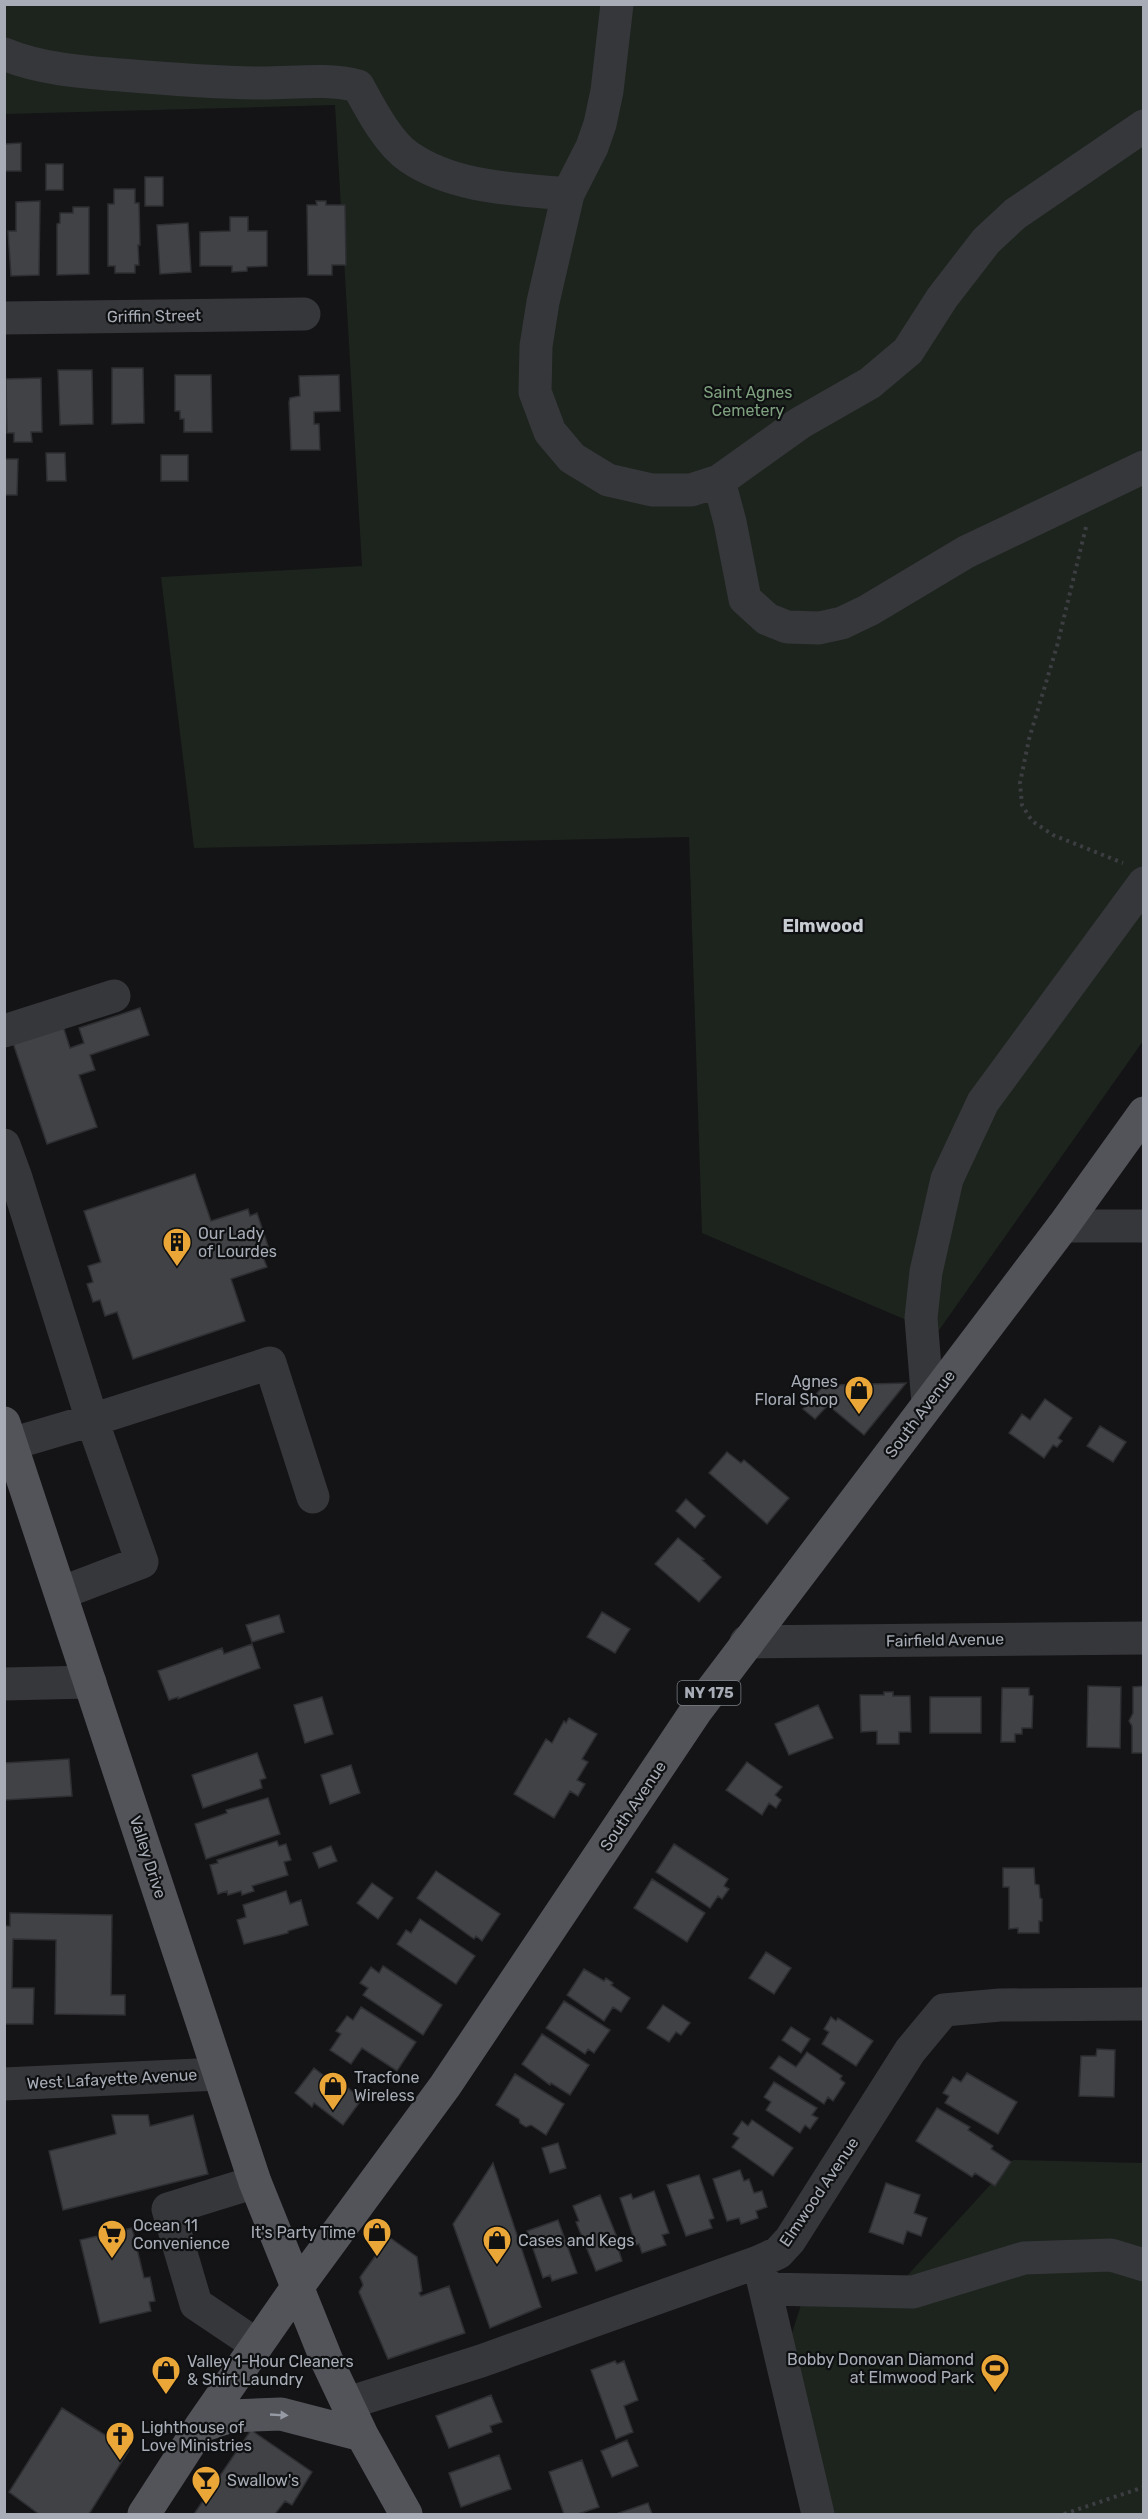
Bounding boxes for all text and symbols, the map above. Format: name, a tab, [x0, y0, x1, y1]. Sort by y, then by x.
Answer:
street label: Griffin Street	[107, 306, 201, 326]
park label: Saint Agnes Cemetery	[704, 383, 792, 420]
district label: Elmwood	[782, 915, 864, 937]
place label: Our Lady of Lourdes	[198, 1224, 277, 1261]
building icon: Our Lady of Lourdes	[161, 1226, 193, 1268]
street label: South Avenue	[881, 1367, 959, 1461]
place label: Agnes Floral Shop	[755, 1372, 838, 1409]
shop icon: Agnes Floral Shop	[843, 1374, 875, 1416]
street label: Fairfield Avenue	[886, 1629, 1004, 1651]
road number: NY 175	[678, 1681, 740, 1705]
street label: South Avenue	[596, 1757, 670, 1855]
street label: Valley Drive	[126, 1813, 170, 1901]
street label: West Lafayette Avenue	[26, 2065, 198, 2093]
place label: Tracfone Wireless	[354, 2068, 419, 2105]
shop icon: Tracfone Wireless	[317, 2070, 349, 2112]
street label: Elmwood Avenue	[775, 2134, 863, 2250]
place label: Ocean 11 Convenience	[133, 2216, 230, 2253]
shop icon: It's Party Time	[361, 2216, 393, 2258]
supermarket icon: Ocean 11 Convenience	[96, 2218, 128, 2260]
place label: It's Party Time	[251, 2223, 356, 2242]
shop icon: Cases and Kegs	[481, 2224, 513, 2266]
place label: Cases and Kegs	[518, 2231, 634, 2250]
place label: Bobby Donovan Diamond at Elmwood Park	[787, 2350, 975, 2387]
place label: Valley 1-Hour Cleaners & Shirt Laundry	[187, 2352, 354, 2389]
sports icon: Bobby Donovan Diamond at Elmwood Park	[979, 2352, 1011, 2394]
shop icon: Valley 1-Hour Cleaners & Shirt Laundry	[150, 2354, 182, 2396]
one-way arrow	[269, 2411, 288, 2420]
place label: Lighthouse of Love Ministries	[141, 2418, 252, 2455]
church icon: Lighthouse of Love Ministries	[104, 2420, 136, 2462]
bar icon: Swallow's	[190, 2464, 222, 2506]
place label: Swallow's	[227, 2471, 299, 2490]

